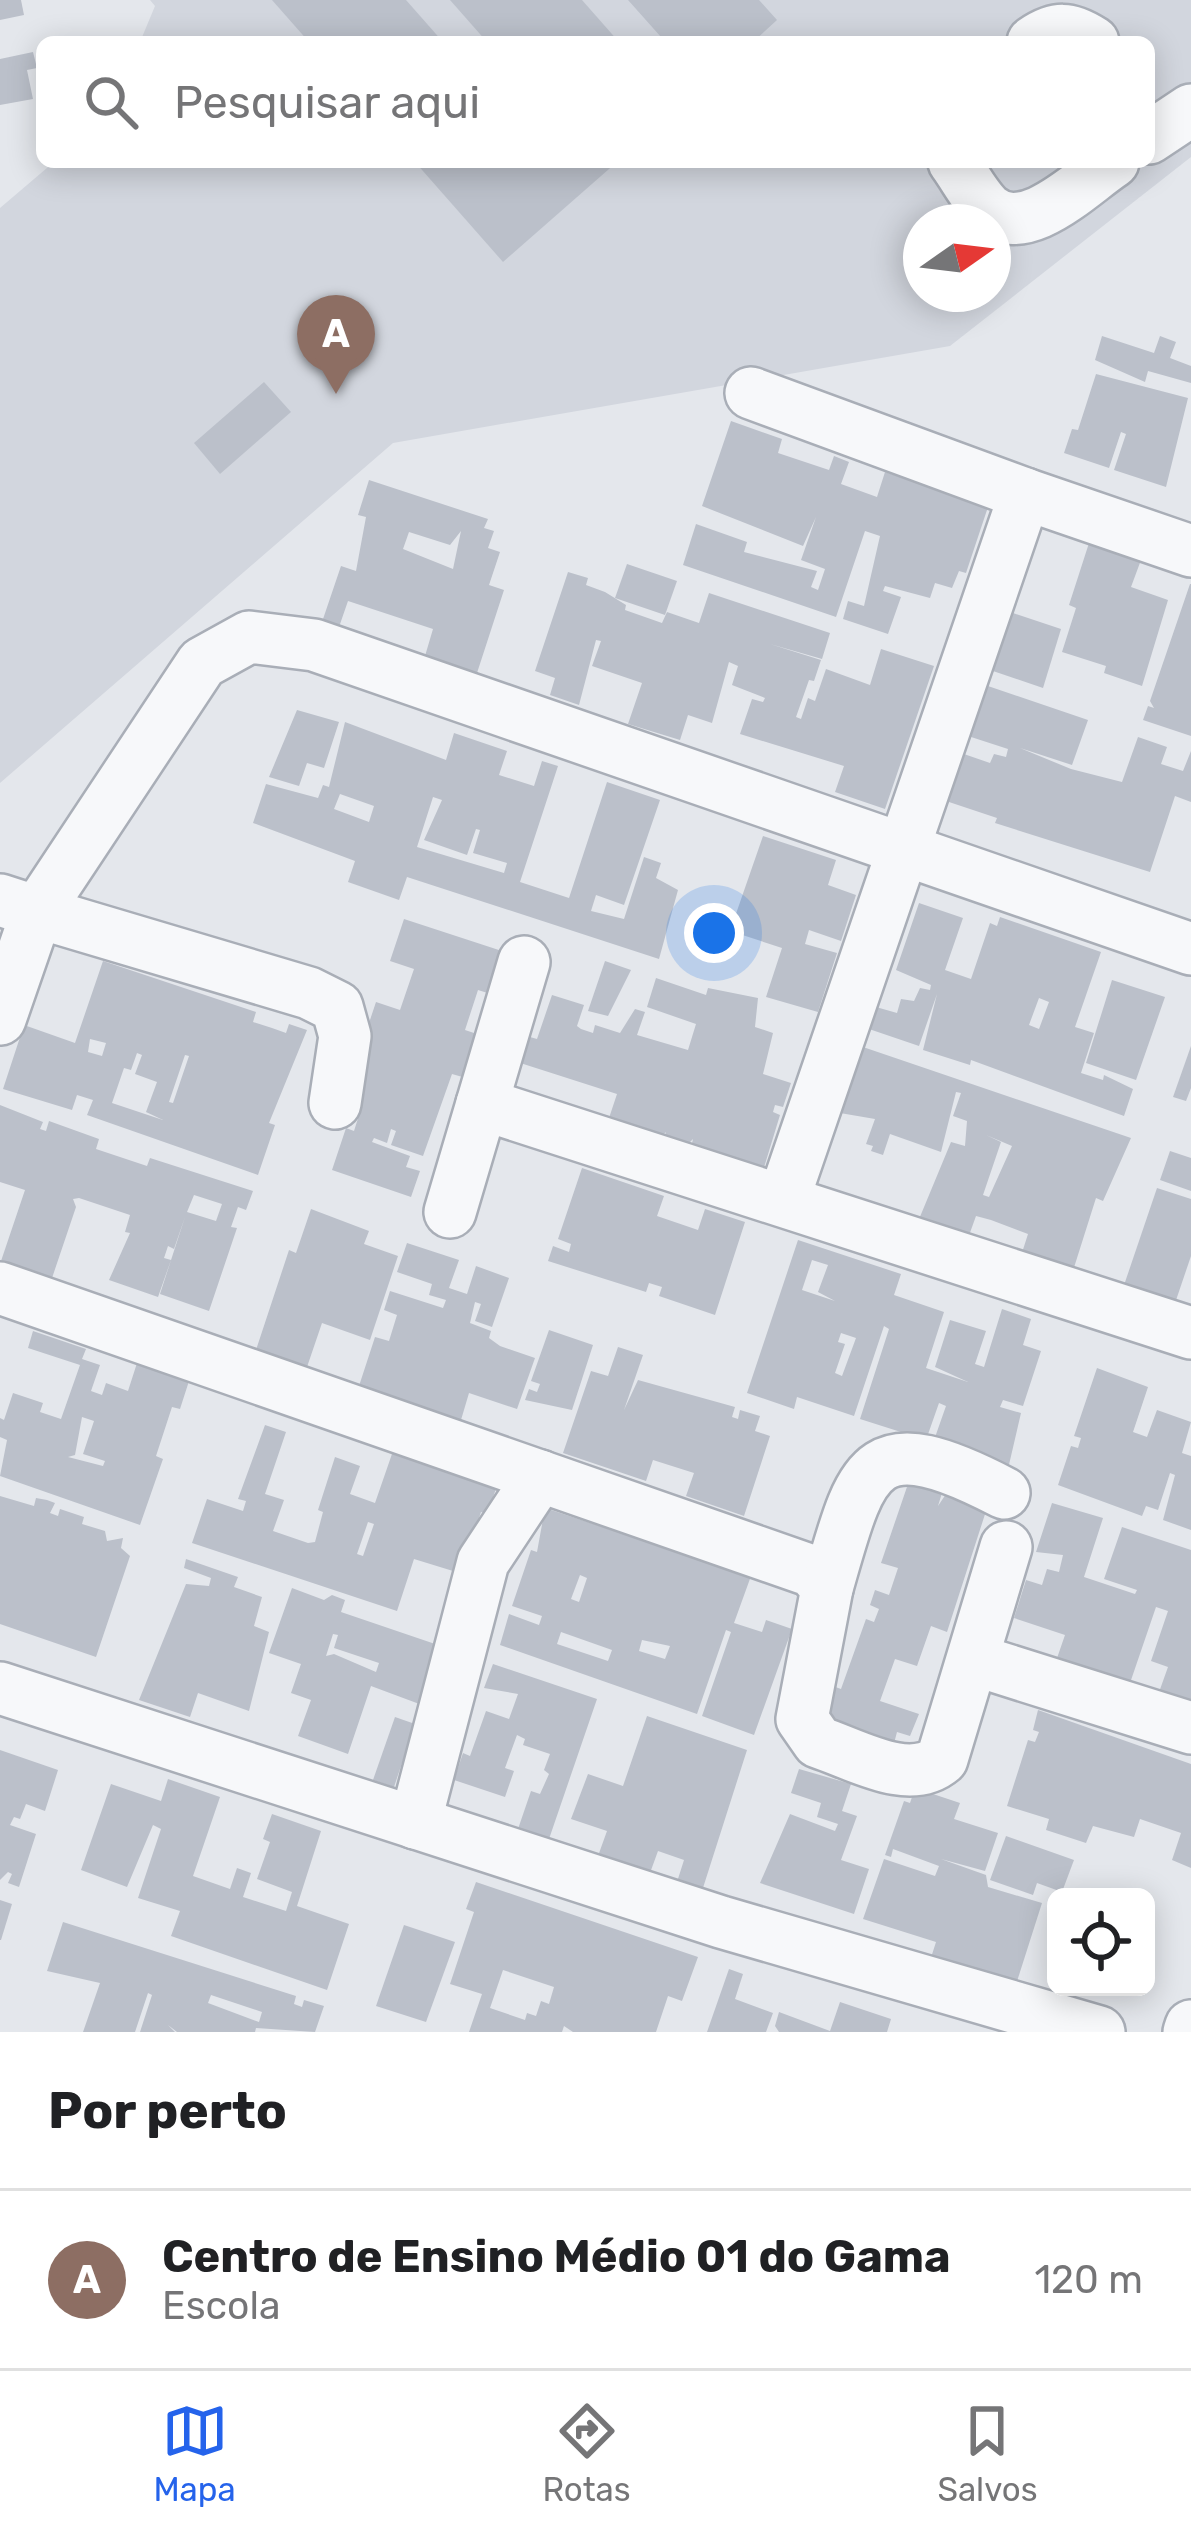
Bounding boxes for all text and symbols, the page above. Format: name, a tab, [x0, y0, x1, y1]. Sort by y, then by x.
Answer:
search box	[36, 36, 1155, 168]
icon: search	[78, 69, 144, 135]
text: Pesquisar aqui	[174, 76, 480, 129]
north arrow	[903, 204, 1011, 312]
pin: A	[297, 295, 375, 394]
your location	[684, 903, 744, 963]
map controls	[1047, 1888, 1155, 1996]
button: locate	[1047, 1888, 1155, 1996]
text: Por perto	[48, 2080, 287, 2141]
text: Centro de Ensino Médio 01 do Gama	[162, 2230, 951, 2283]
text: A	[73, 2257, 101, 2303]
text: 120 m	[1034, 2257, 1143, 2303]
text: Escola	[162, 2283, 280, 2329]
tab: Mapa	[153, 2398, 236, 2509]
tab: Rotas	[542, 2398, 631, 2509]
tab: Salvos	[937, 2398, 1038, 2509]

